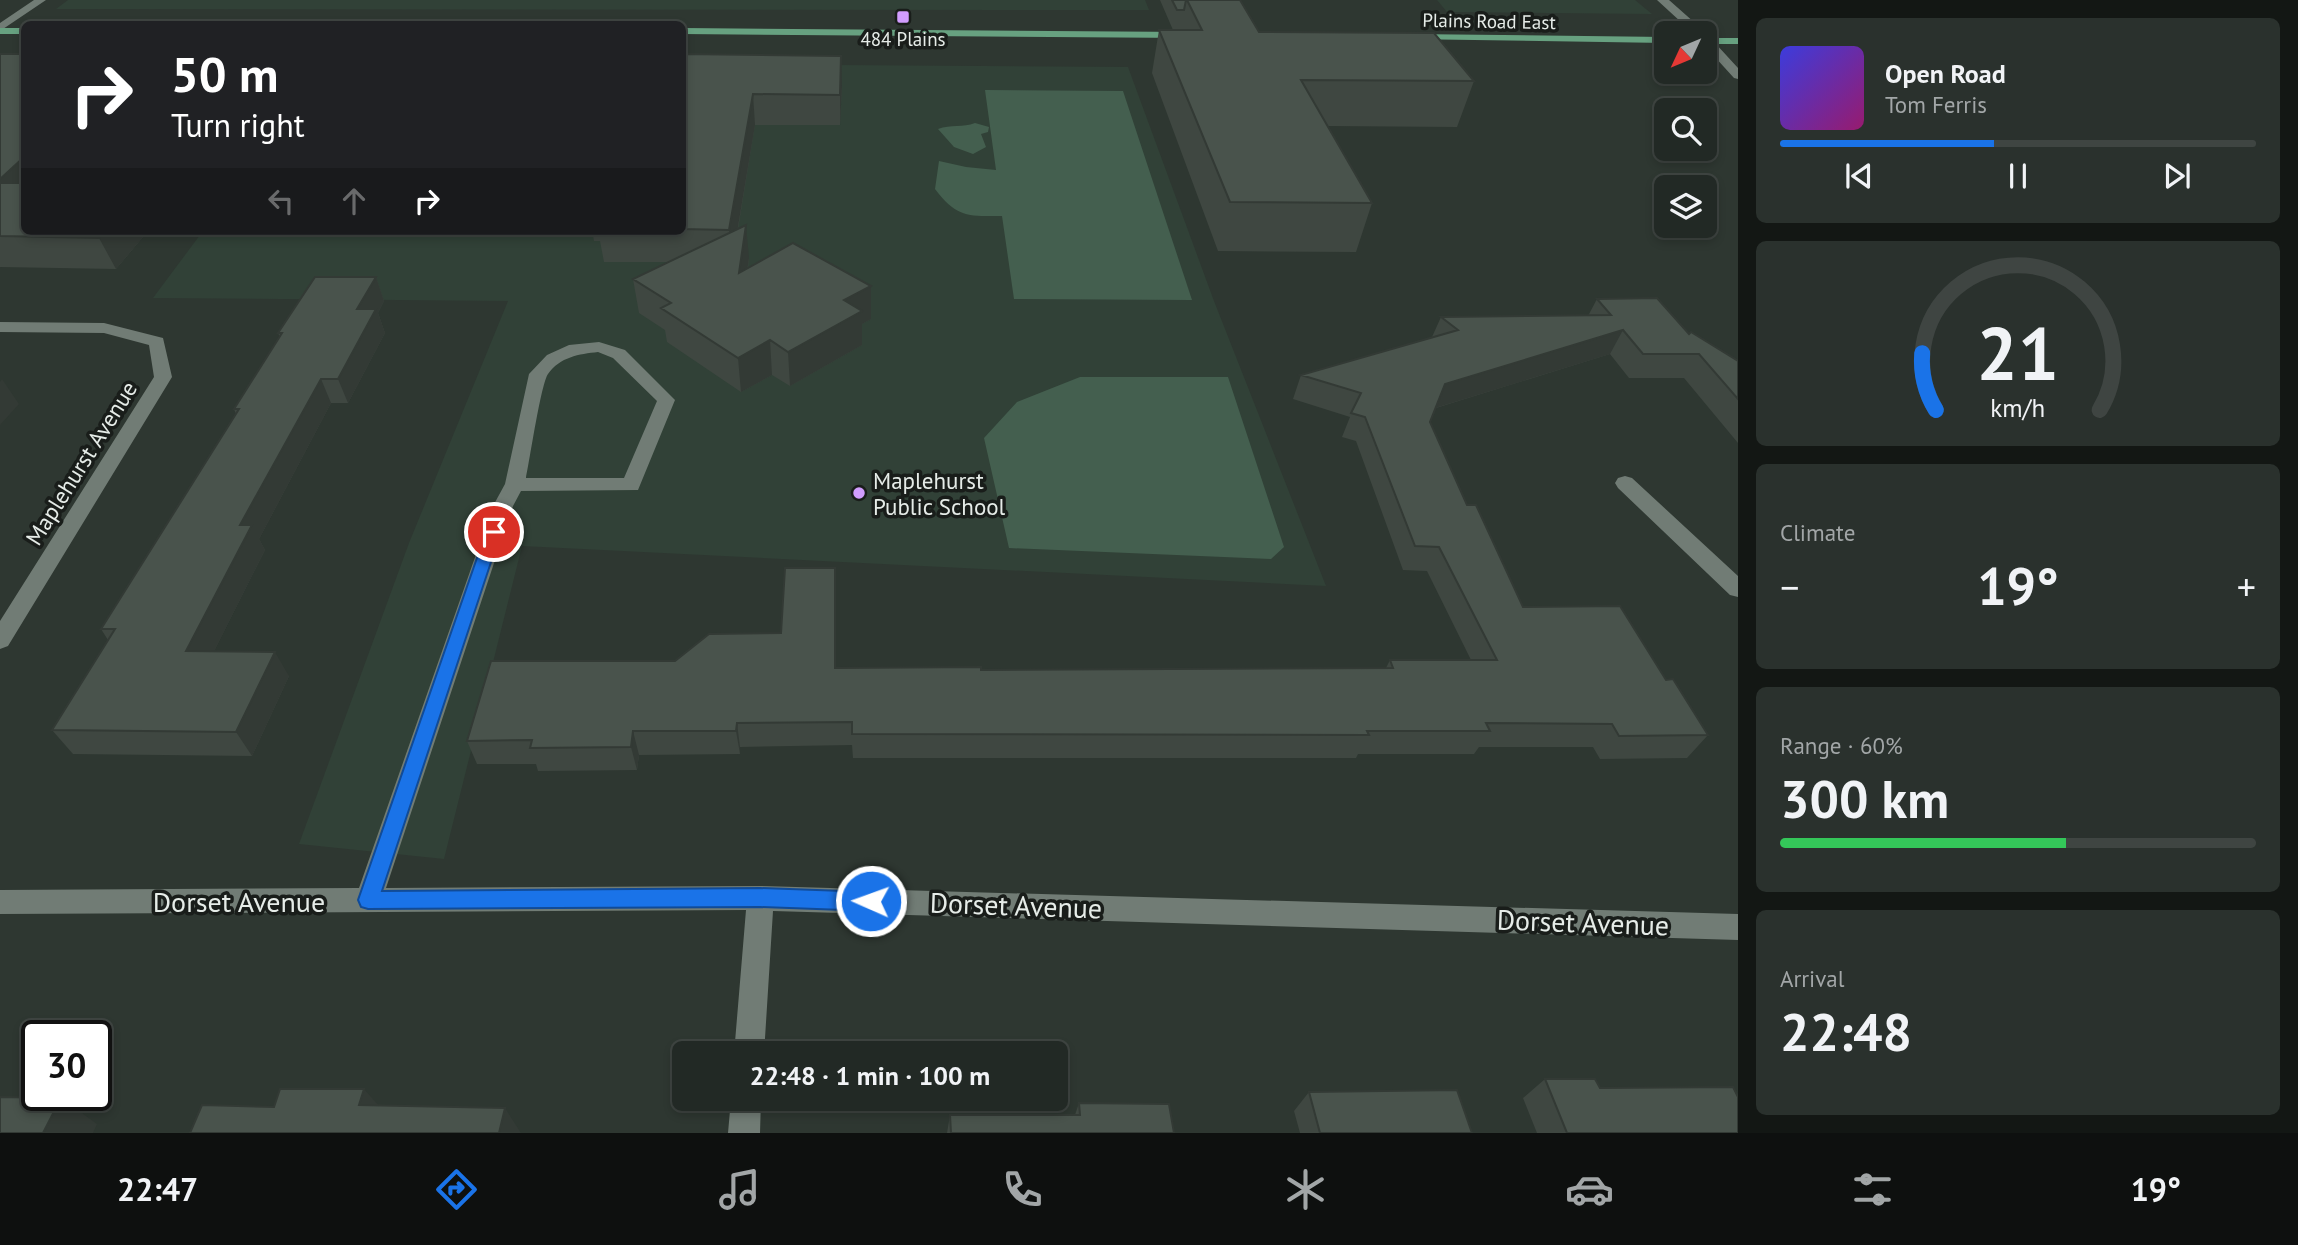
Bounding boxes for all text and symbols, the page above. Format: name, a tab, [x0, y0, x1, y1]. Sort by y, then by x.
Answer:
street label: Plains Road East	[1422, 8, 1557, 34]
marker: 484 Plains	[895, 9, 911, 25]
north arrow	[1654, 21, 1717, 84]
map controls	[1654, 21, 1717, 238]
place label: 484 Plains	[860, 27, 946, 51]
text: 50 m	[171, 42, 278, 106]
icon: right	[56, 49, 147, 140]
text: Open Road	[1885, 57, 2006, 90]
text: Tom Ferris	[1885, 90, 1987, 119]
button: search	[1654, 98, 1717, 161]
text: Turn right	[171, 104, 305, 146]
icon: previous	[1840, 157, 1878, 195]
icon: pause	[1999, 157, 2037, 195]
icon: next	[2158, 157, 2196, 195]
button: layers	[1654, 175, 1717, 238]
icon: left	[262, 182, 300, 220]
icon: ahead	[335, 182, 373, 220]
icon: right	[408, 182, 446, 220]
text: 21	[1977, 306, 2059, 400]
street label: Maplehurst Avenue	[19, 376, 143, 550]
text: km/h	[1991, 391, 2045, 423]
place label: Maplehurst Public School	[873, 466, 1006, 521]
marker: Maplehurst Public School	[851, 485, 867, 501]
pin	[464, 502, 524, 562]
icon: arrive	[475, 513, 513, 551]
text: Climate	[1780, 518, 1855, 547]
text: 19°	[1977, 552, 2059, 619]
text: −	[1780, 562, 1799, 611]
text: +	[2237, 562, 2256, 611]
text: Range · 60%	[1780, 731, 1903, 760]
text: 300 km	[1780, 765, 1949, 832]
position arrow	[834, 864, 908, 938]
street label: Dorset Avenue	[153, 883, 325, 920]
street label: Dorset Avenue	[929, 884, 1103, 926]
street label: Dorset Avenue	[1496, 901, 1670, 943]
text: Arrival	[1780, 964, 1844, 993]
text: 22:48	[1780, 998, 1912, 1065]
speed limit sign: 30	[21, 1020, 112, 1111]
text: 22:48 · 1 min · 100 m	[750, 1059, 990, 1092]
icon: directions	[432, 1165, 481, 1214]
icon: music	[715, 1165, 764, 1214]
icon: phone	[998, 1165, 1047, 1214]
icon: climate	[1281, 1165, 1330, 1214]
icon: car	[1565, 1165, 1614, 1214]
icon: filters	[1848, 1165, 1897, 1214]
text: 22:47	[117, 1168, 198, 1210]
text: 19°	[2131, 1168, 2181, 1210]

